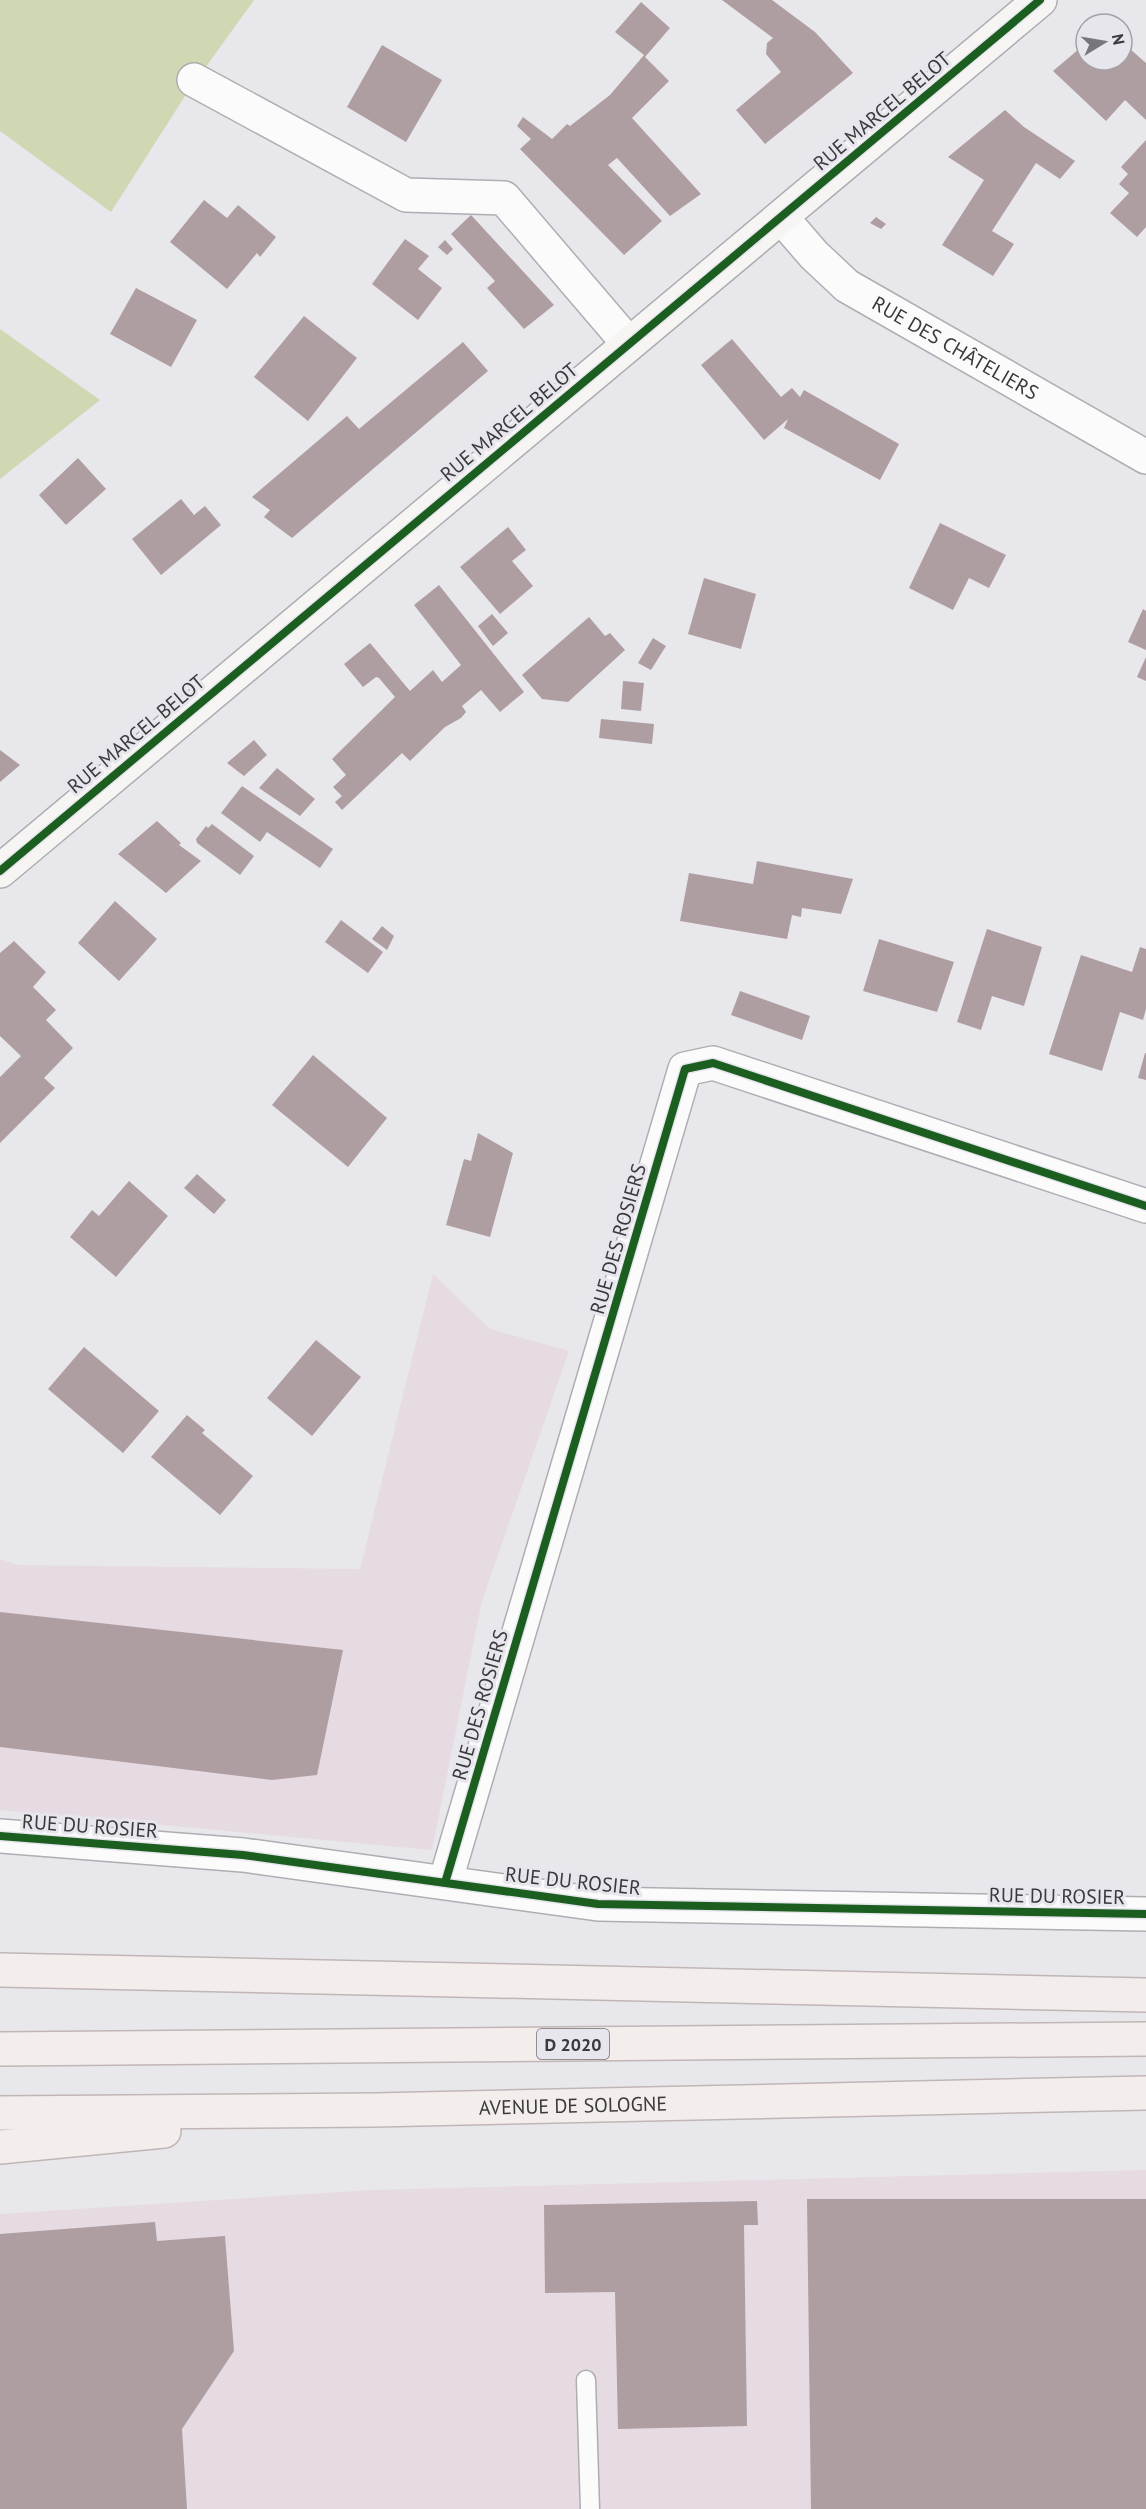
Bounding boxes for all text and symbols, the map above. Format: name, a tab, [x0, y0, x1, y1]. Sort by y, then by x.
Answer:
north arrow	[1074, 12, 1134, 72]
text: N	[1108, 32, 1130, 46]
street label: RUE MARCEL BELOT	[808, 46, 956, 176]
street label: RUE DES CHÂTELIERS	[868, 290, 1043, 406]
street label: RUE MARCEL BELOT	[435, 357, 583, 487]
street label: RUE MARCEL BELOT	[62, 669, 210, 799]
street label: RUE DES ROSIERS	[584, 1161, 652, 1317]
street label: RUE DES ROSIERS	[446, 1627, 514, 1783]
street label: RUE DU ROSIER	[21, 1808, 159, 1844]
street label: RUE DU ROSIER	[504, 1861, 642, 1901]
street label: RUE DU ROSIER	[989, 1882, 1125, 1910]
road number: D 2020	[537, 2029, 609, 2059]
street label: AVENUE DE SOLOGNE	[479, 2091, 667, 2121]

